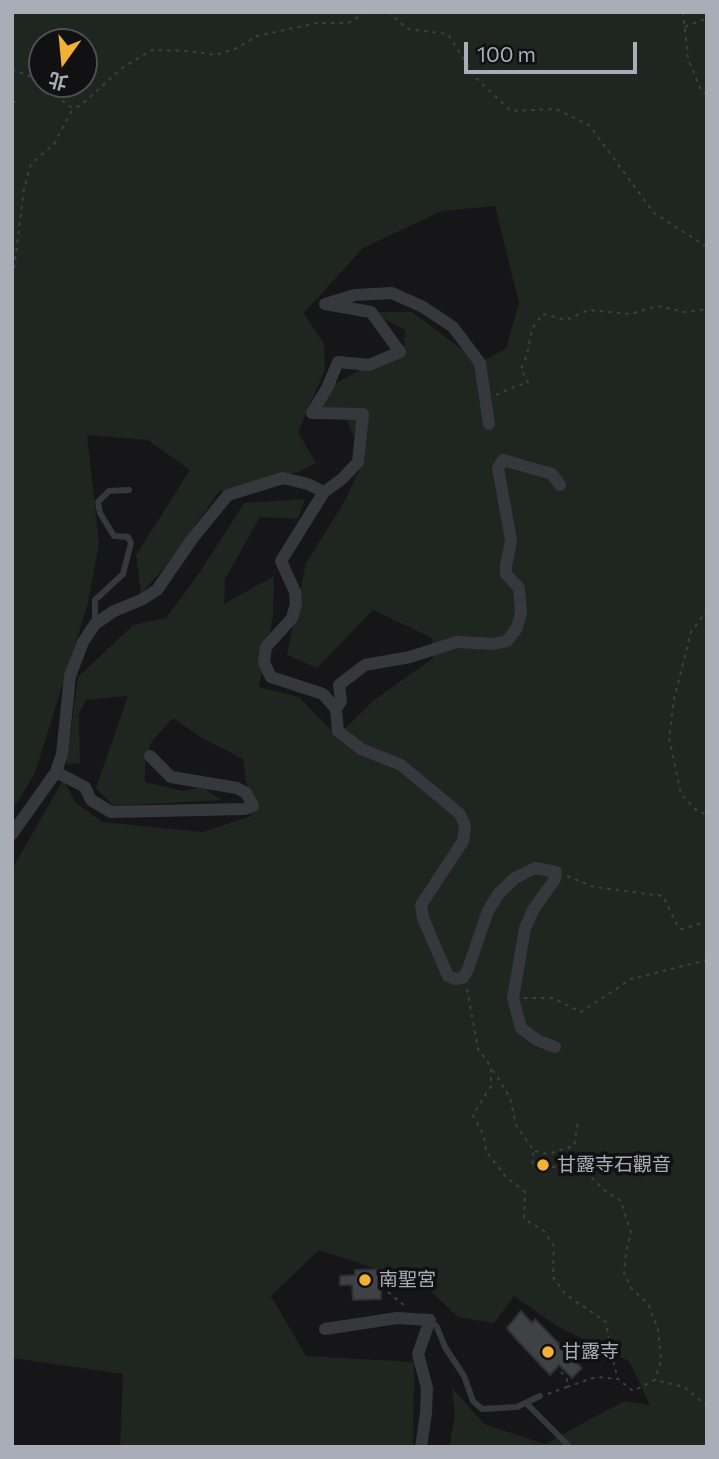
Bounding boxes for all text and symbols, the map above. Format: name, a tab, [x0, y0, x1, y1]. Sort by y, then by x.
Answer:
north arrow	[28, 28, 98, 98]
scale bar	[467, 28, 640, 72]
text: 100 m	[477, 41, 536, 66]
text: 北	[46, 68, 70, 95]
place label: 甘露寺石觀音	[557, 1154, 671, 1176]
marker: 甘露寺石觀音	[535, 1157, 551, 1173]
place label: 南聖宮	[379, 1269, 436, 1291]
marker: 南聖宮	[357, 1272, 373, 1288]
place label: 甘露寺	[562, 1341, 619, 1363]
marker: 甘露寺	[540, 1344, 556, 1360]

